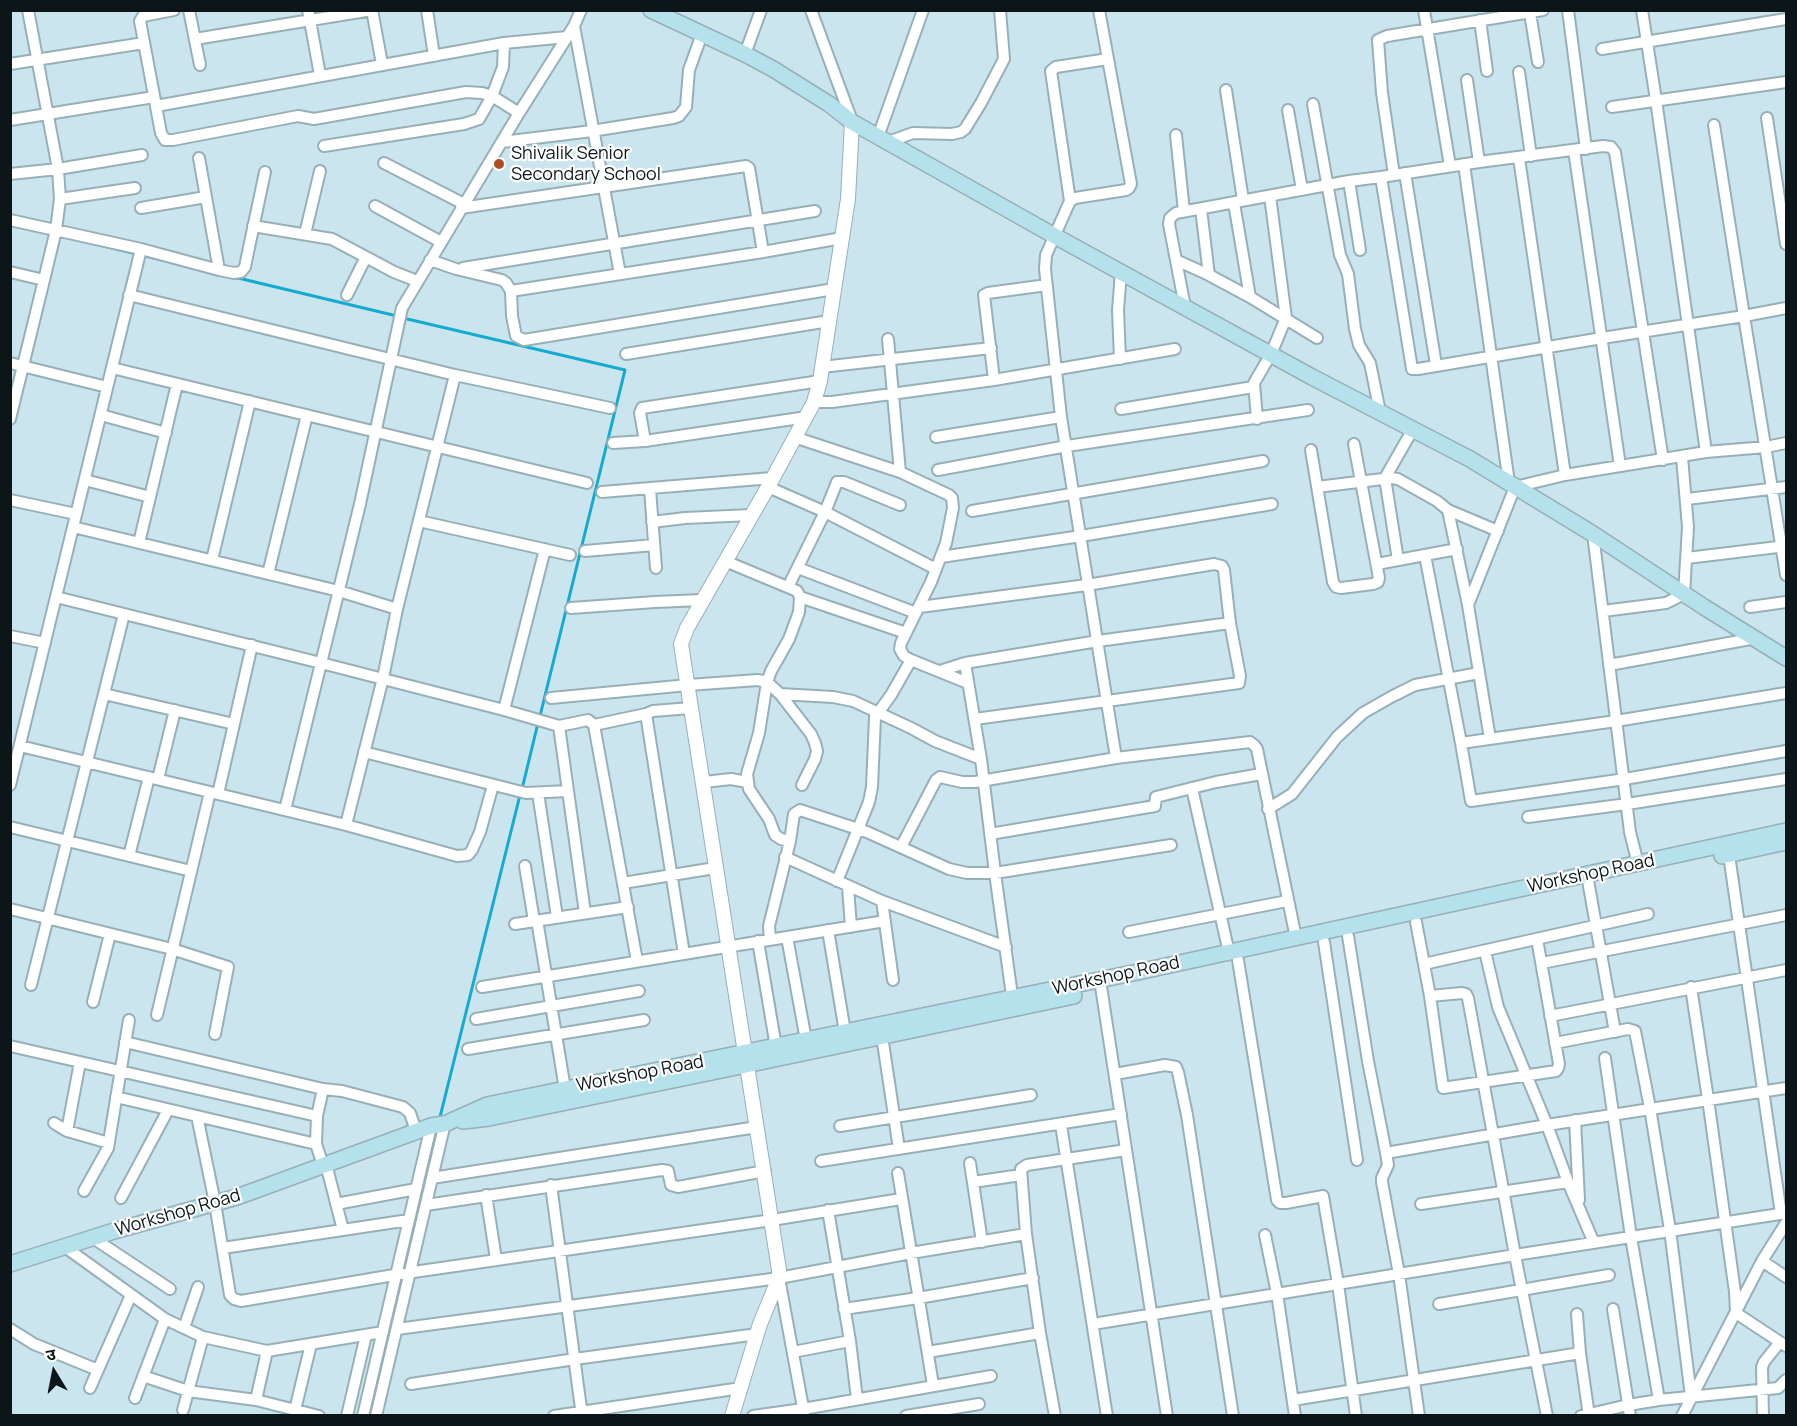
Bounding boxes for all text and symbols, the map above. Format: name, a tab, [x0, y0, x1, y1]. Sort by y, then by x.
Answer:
place label: Shivalik Senior Secondary School	[511, 143, 661, 186]
marker: Shivalik Senior Secondary School	[492, 157, 506, 171]
street label: Workshop Road	[1525, 850, 1657, 898]
street label: Workshop Road	[1050, 952, 1182, 1000]
street label: Workshop Road	[574, 1051, 706, 1097]
street label: Workshop Road	[113, 1185, 243, 1241]
north arrow	[24, 1342, 84, 1402]
text: उ	[44, 1343, 57, 1366]

